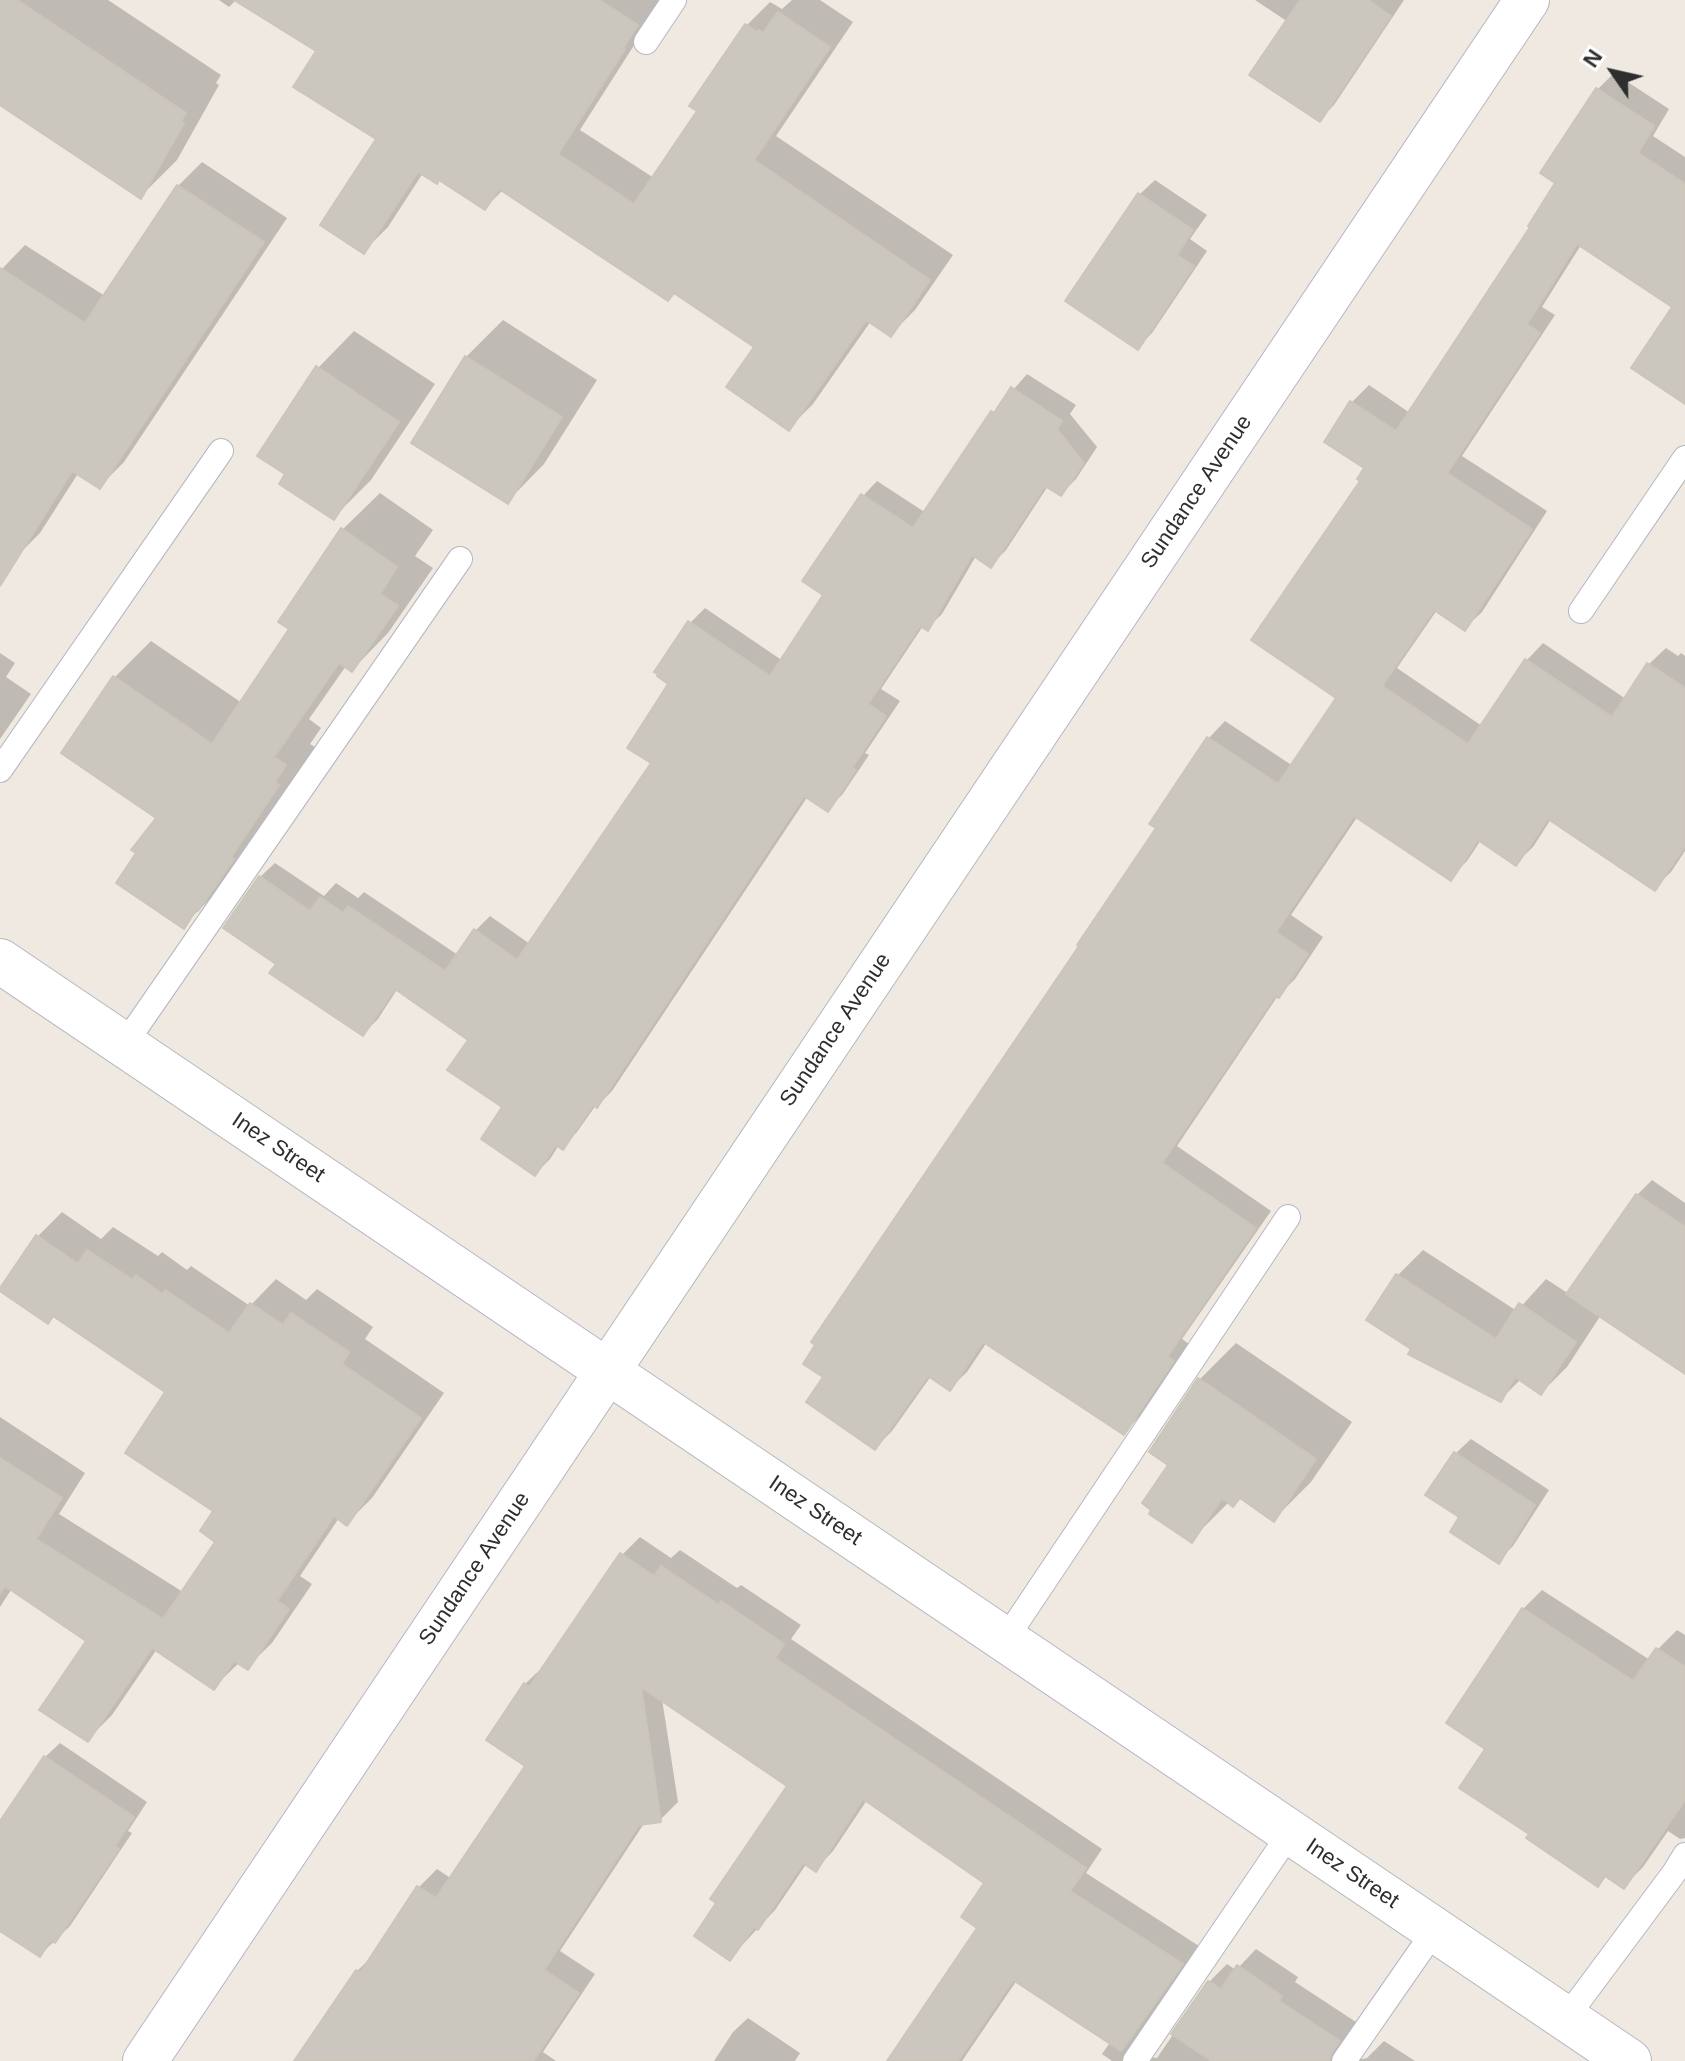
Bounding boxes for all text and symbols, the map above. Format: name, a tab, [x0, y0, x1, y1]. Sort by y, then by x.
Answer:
north arrow	[1573, 32, 1653, 112]
text: N	[1578, 45, 1607, 72]
street label: Sundance Avenue	[1136, 410, 1258, 574]
street label: Sundance Avenue	[775, 948, 897, 1112]
street label: Inez Street	[227, 1107, 329, 1189]
street label: Inez Street	[764, 1470, 866, 1552]
street label: Sundance Avenue	[414, 1487, 536, 1651]
street label: Inez Street	[1301, 1833, 1403, 1915]

